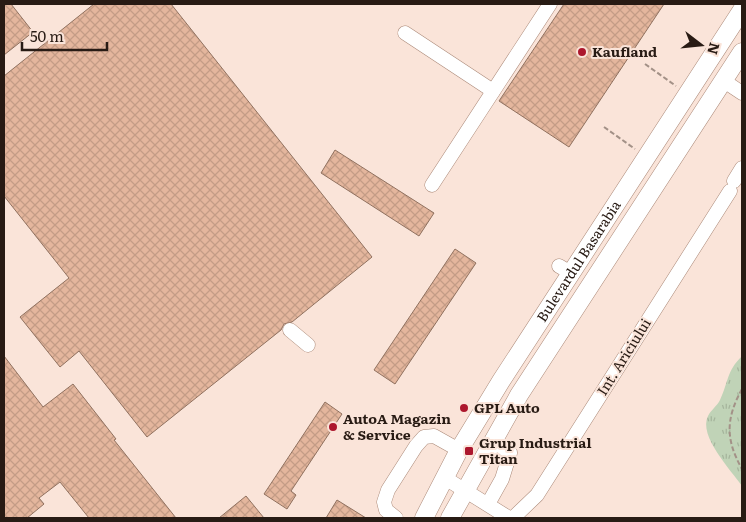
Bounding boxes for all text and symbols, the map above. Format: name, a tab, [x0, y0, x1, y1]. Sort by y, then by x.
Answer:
scale bar	[22, 20, 108, 52]
north arrow	[676, 20, 726, 70]
text: 50 m	[30, 24, 64, 47]
text: N	[703, 40, 726, 58]
place label: Kaufland	[592, 41, 657, 61]
marker: Kaufland	[576, 46, 588, 58]
street label: Bulevardul Basarabia	[531, 196, 625, 325]
street label: Int. Ariciului	[591, 314, 655, 399]
place label: GPL Auto	[474, 397, 540, 417]
marker: GPL Auto	[458, 402, 470, 414]
place label: AutoA Magazin & Service	[343, 408, 451, 444]
marker: AutoA Magazin & Service	[327, 421, 339, 433]
place label: Grup Industrial Titan	[479, 432, 592, 468]
marker: Grup Industrial Titan	[463, 445, 475, 457]

